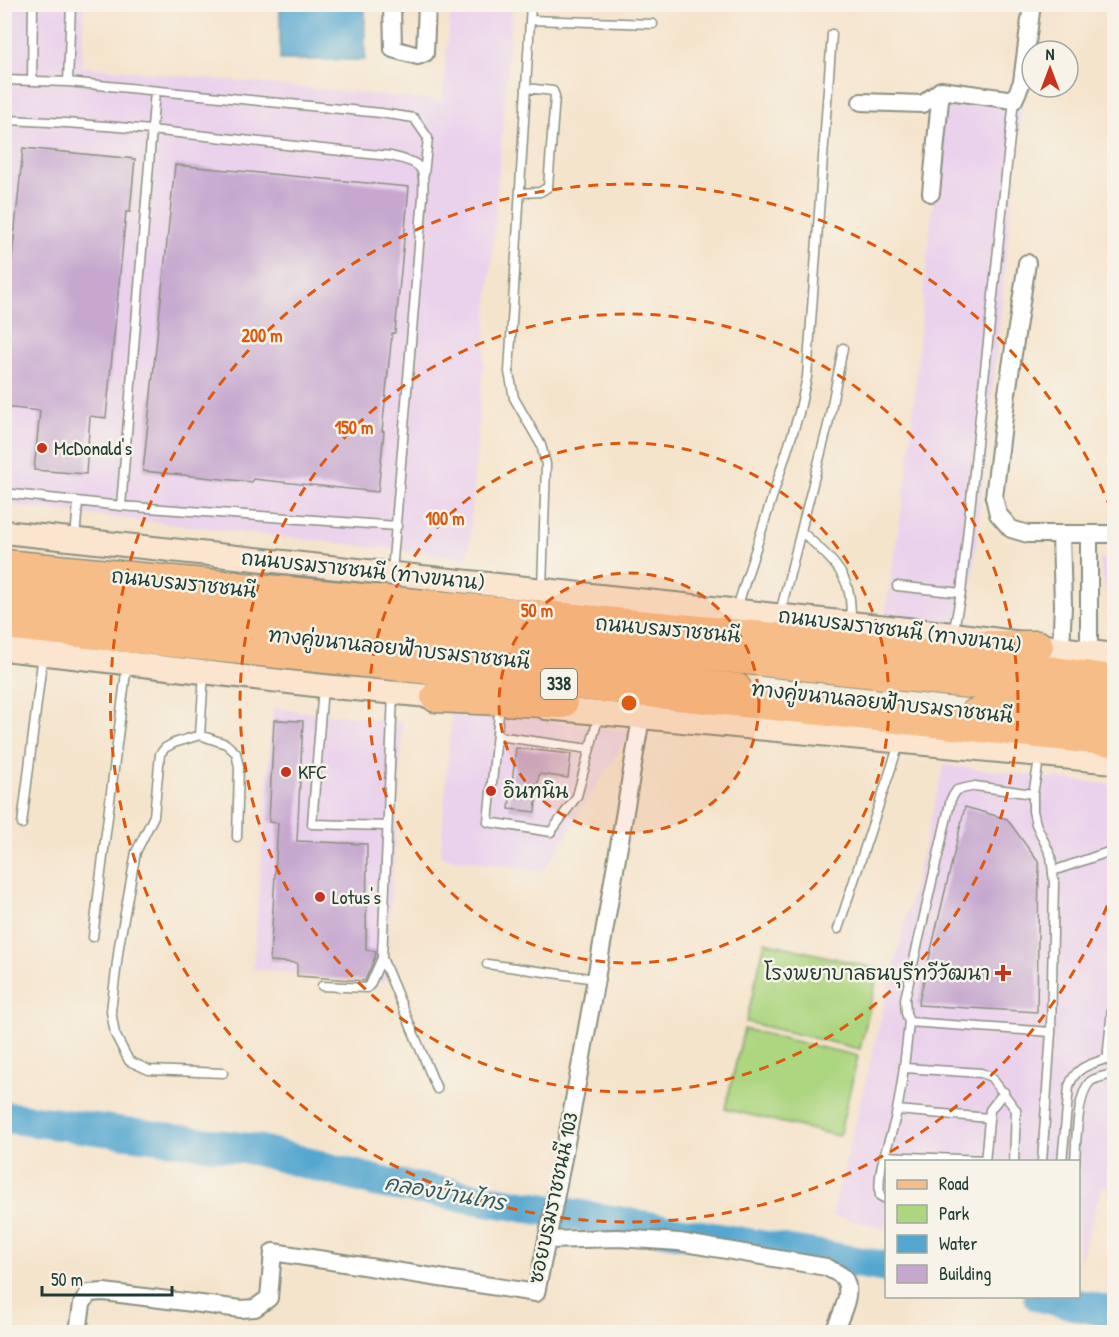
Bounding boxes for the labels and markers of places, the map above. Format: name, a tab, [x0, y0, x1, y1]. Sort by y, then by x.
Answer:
place label: McDonald's	[54, 434, 132, 461]
marker: McDonald's	[35, 441, 49, 455]
centre of rings	[619, 693, 639, 713]
place label: KFC	[298, 758, 327, 785]
marker: KFC	[279, 765, 293, 779]
place label: อินทนิน	[503, 777, 569, 804]
marker: อินทนิน	[484, 784, 498, 798]
place label: Lotus's	[332, 883, 381, 910]
marker: Lotus's	[313, 890, 327, 904]
place label: โรงพยาบาลธนบุรีทวีวัฒนา	[764, 959, 990, 989]
marker: โรงพยาบาลธนบุรีทวีวัฒนา	[994, 964, 1012, 982]

